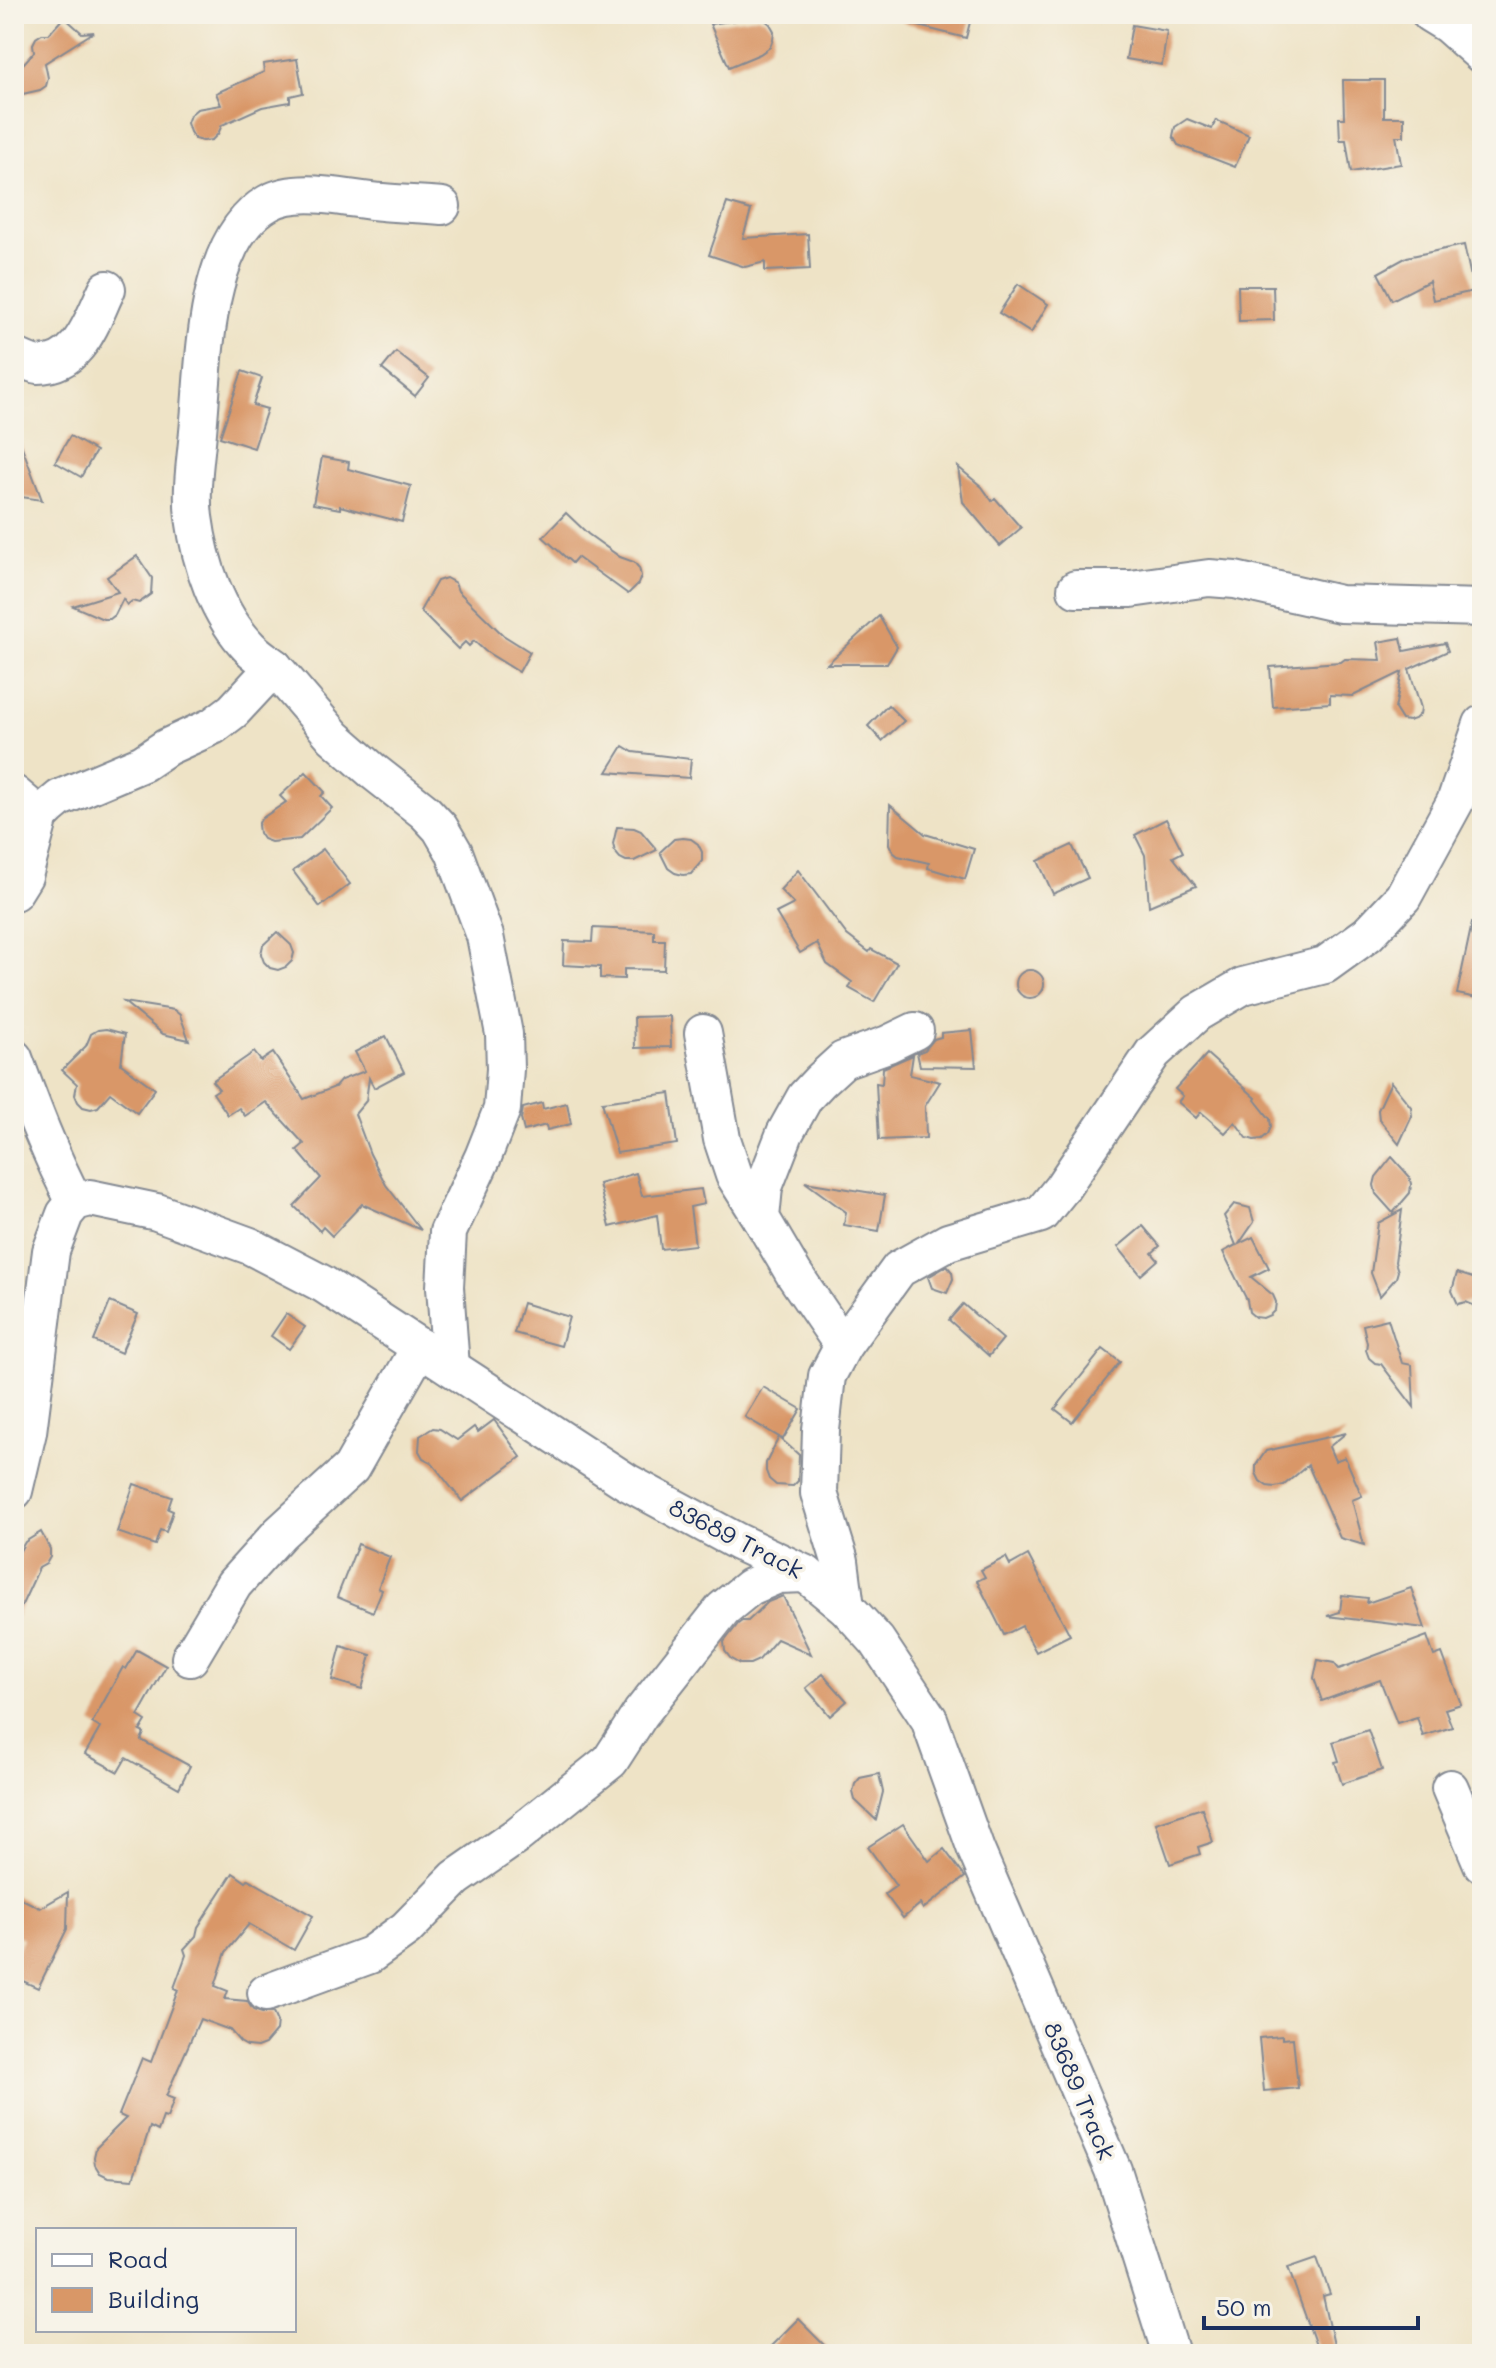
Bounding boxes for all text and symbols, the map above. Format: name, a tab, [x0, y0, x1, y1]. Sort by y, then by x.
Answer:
street label: 83689 Track	[664, 1491, 809, 1585]
street label: 83689 Track	[1037, 2017, 1123, 2164]
legend	[36, 2228, 296, 2332]
text: Road	[108, 2243, 168, 2274]
scale bar	[1204, 2280, 1418, 2330]
text: Building	[108, 2283, 199, 2314]
text: 50 m	[1216, 2291, 1272, 2322]

